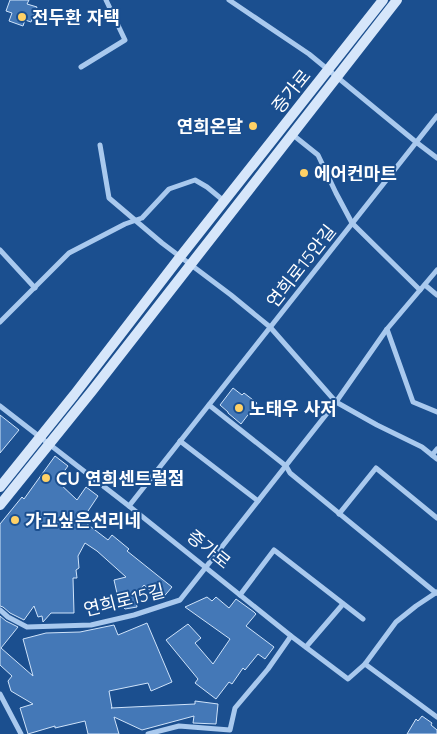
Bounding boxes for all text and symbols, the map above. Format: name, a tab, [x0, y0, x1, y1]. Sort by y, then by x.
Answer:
place label: 전두환 자택	[32, 6, 120, 29]
marker: 전두환 자택	[16, 11, 28, 23]
street label: 증가로	[266, 64, 316, 118]
place label: 연희온달	[177, 115, 243, 138]
marker: 연희온달	[247, 120, 259, 132]
place label: 에어컨마트	[314, 162, 397, 185]
marker: 에어컨마트	[298, 167, 310, 179]
street label: 연희로15안길	[261, 220, 341, 312]
place label: 노태우 사저	[249, 397, 337, 420]
marker: 노태우 사저	[233, 402, 245, 414]
place label: CU 연희센트럴점	[56, 467, 184, 490]
marker: CU 연희센트럴점	[40, 472, 52, 484]
place label: 가고싶은선리네	[25, 509, 141, 532]
marker: 가고싶은선리네	[9, 514, 21, 526]
street label: 증가로	[182, 524, 236, 574]
street label: 연희로15길	[81, 579, 167, 621]

